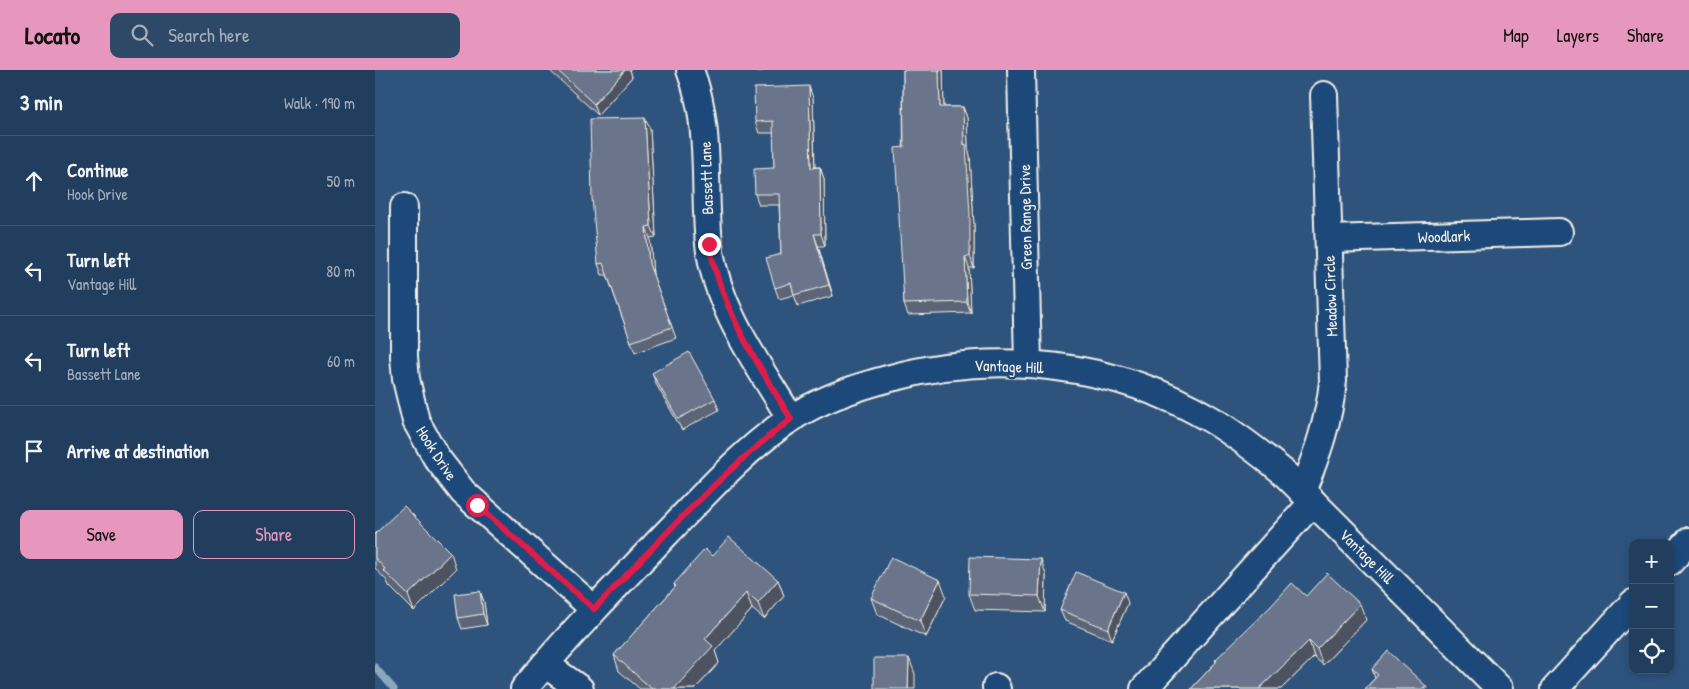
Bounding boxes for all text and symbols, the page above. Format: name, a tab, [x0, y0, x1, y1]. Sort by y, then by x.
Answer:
search box	[110, 13, 460, 58]
text: Locato	[25, 19, 80, 51]
icon: search	[128, 21, 156, 49]
text: Search here	[168, 22, 249, 48]
text: Map	[1503, 23, 1529, 48]
text: Layers	[1557, 23, 1599, 48]
text: Share	[1627, 23, 1664, 48]
text: 3 min	[20, 88, 63, 117]
text: Walk · 190 m	[284, 92, 355, 114]
street label: Bassett Lane	[694, 140, 718, 215]
text: Continue	[67, 157, 128, 183]
street label: Green Range Drive	[1013, 163, 1037, 270]
icon: ahead	[20, 167, 48, 195]
text: 50 m	[327, 170, 355, 192]
text: Hook Drive	[67, 183, 128, 205]
street label: Woodlark	[1417, 224, 1471, 248]
route end	[698, 233, 721, 256]
text: Turn left	[67, 247, 130, 273]
street label: Meadow Circle	[1318, 254, 1342, 337]
icon: left	[20, 257, 48, 285]
text: 80 m	[326, 260, 355, 282]
text: Vantage Hill	[67, 273, 136, 295]
text: Turn left	[67, 337, 130, 363]
icon: left	[20, 347, 48, 375]
text: 60 m	[327, 350, 355, 372]
street label: Vantage Hill	[974, 354, 1044, 378]
text: Bassett Lane	[67, 363, 141, 385]
street label: Hook Drive	[411, 422, 463, 485]
icon: arrive	[20, 437, 48, 465]
text: Arrive at destination	[67, 438, 209, 464]
route start	[466, 494, 489, 517]
button: Save	[20, 510, 183, 559]
button: Share	[193, 510, 355, 559]
street label: Vantage Hill	[1335, 524, 1399, 588]
map controls	[1629, 539, 1674, 674]
button: +	[1629, 539, 1674, 584]
button: −	[1629, 584, 1674, 629]
button: locate	[1629, 629, 1674, 674]

